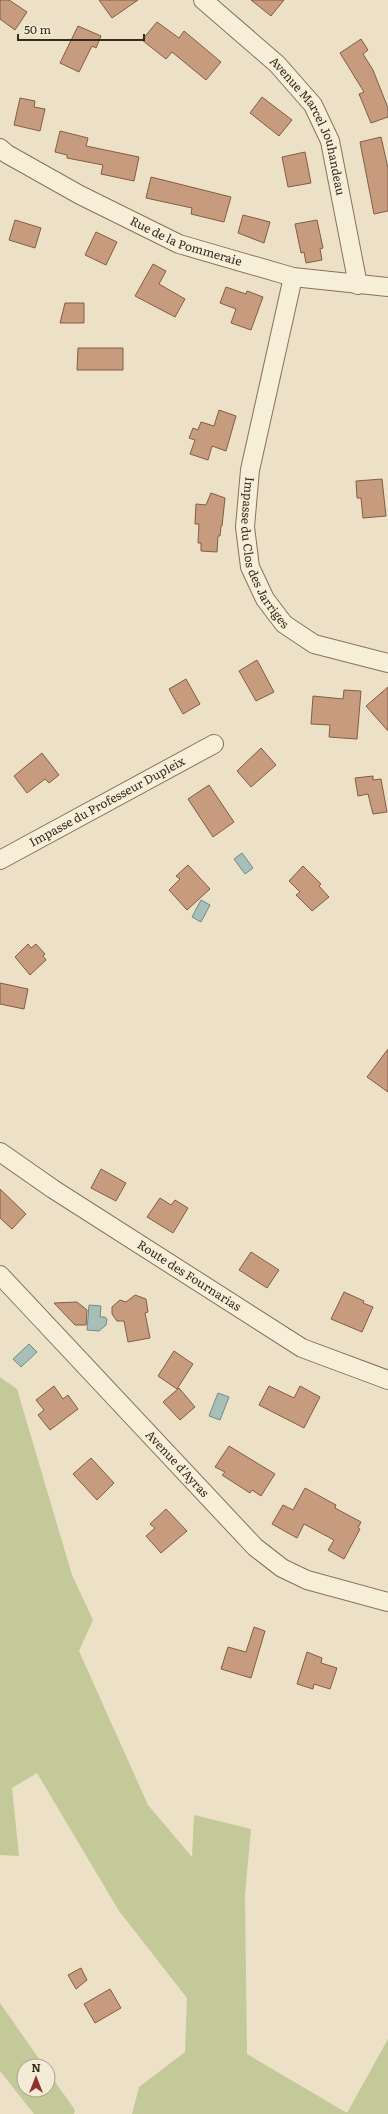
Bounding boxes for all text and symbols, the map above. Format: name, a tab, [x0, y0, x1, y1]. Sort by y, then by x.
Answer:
scale bar	[18, 16, 144, 42]
text: 50 m	[24, 20, 51, 38]
street label: Avenue Marcel Jouhandeau	[266, 52, 350, 197]
street label: Rue de la Pommeraie	[127, 211, 244, 270]
street label: Impasse du Clos des Jarriges	[237, 476, 293, 633]
street label: Impasse du Professeur Dupleix	[26, 751, 188, 851]
street label: Route des Fournarias	[134, 1235, 245, 1315]
street label: Avenue d'Ayras	[142, 1426, 214, 1501]
north arrow	[16, 2058, 56, 2098]
text: N	[31, 2059, 41, 2075]

